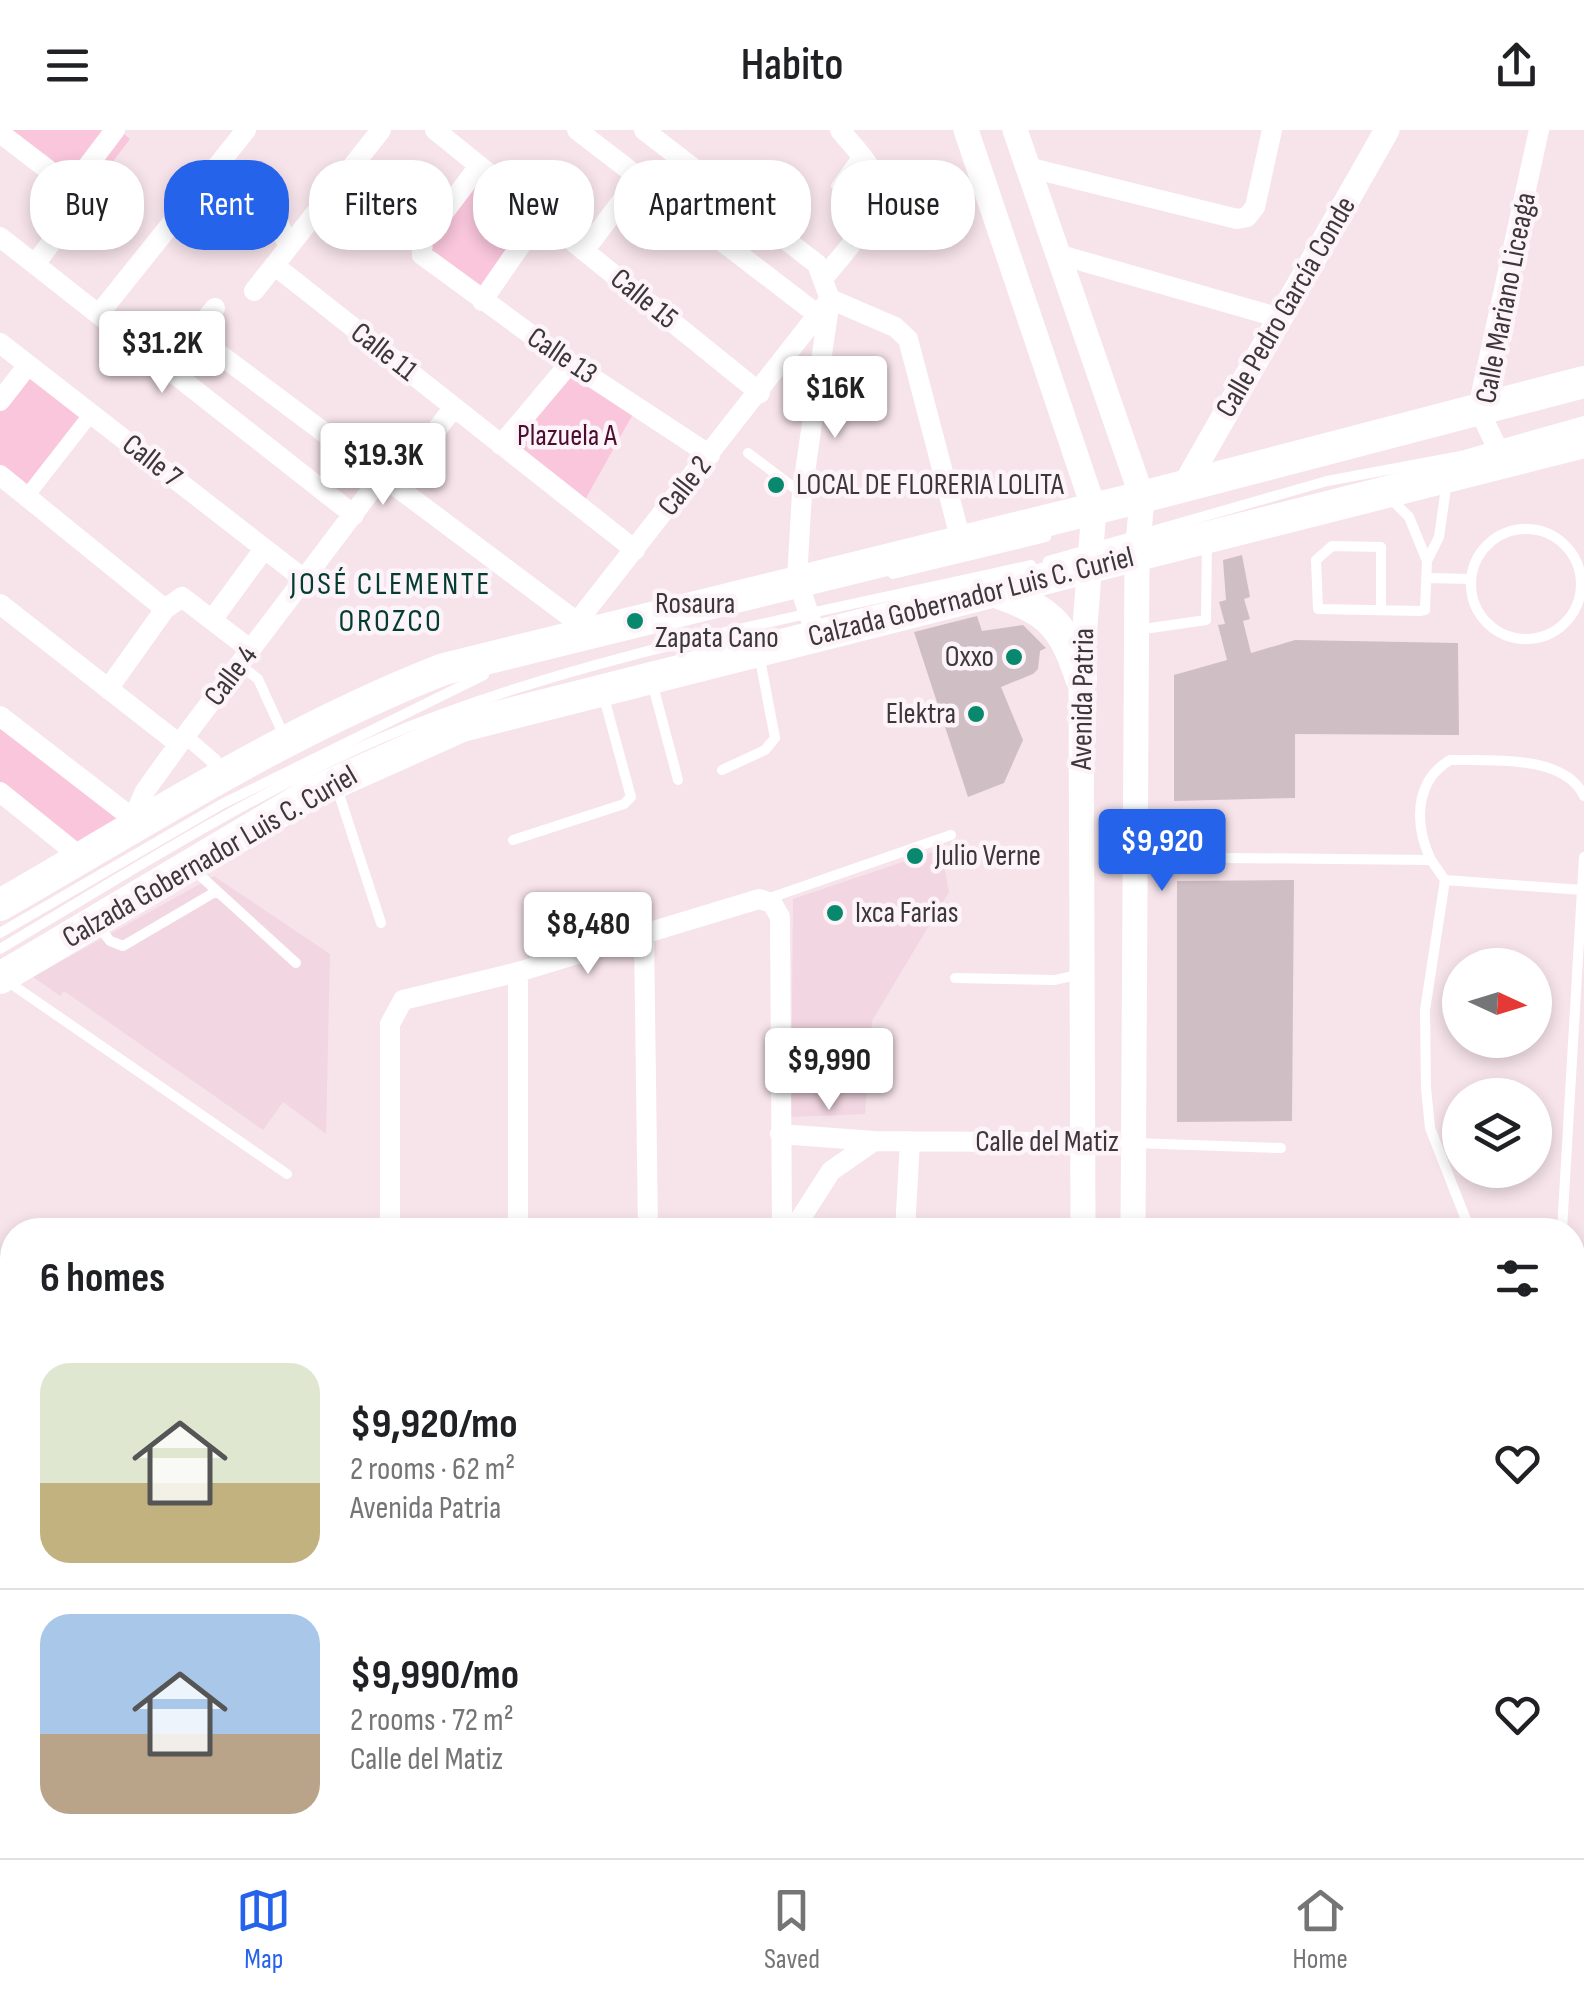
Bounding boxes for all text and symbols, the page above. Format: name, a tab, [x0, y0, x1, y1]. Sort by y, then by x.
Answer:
icon: menu	[40, 38, 95, 93]
text: Habito	[741, 38, 843, 93]
icon: share	[1489, 38, 1544, 93]
chip: Buy	[30, 160, 144, 250]
chip: Rent	[164, 160, 289, 250]
chip: Filters	[309, 160, 453, 250]
chip: New	[473, 160, 594, 250]
chip: Apartment	[614, 160, 811, 250]
chip: House	[831, 160, 975, 250]
street label: Calle Pedro García Conde	[1208, 190, 1364, 424]
street label: Calle Mariano Liceaga	[1468, 190, 1544, 406]
street label: Calle 15	[603, 261, 685, 337]
pin: $31.2K	[81, 311, 243, 396]
street label: Calle 11	[344, 315, 425, 389]
street label: Calle 13	[520, 320, 604, 392]
text: $31.2K	[121, 324, 203, 363]
pin: $16K	[776, 356, 894, 441]
text: $16K	[805, 369, 865, 408]
park label: Plazuela A	[517, 418, 617, 454]
pin: $19.3K	[302, 423, 464, 508]
street label: Calle 7	[115, 427, 189, 495]
text: $19.3K	[342, 436, 424, 475]
street label: Calle 2	[651, 449, 719, 523]
place label: LOCAL DE FLORERIA LOLITA	[796, 467, 1064, 503]
marker: LOCAL DE FLORERIA LOLITA	[765, 474, 787, 496]
street label: Calzada Gobernador Luis C. Curiel	[805, 539, 1137, 655]
district label: JOSÉ CLEMENTE OROZCO	[289, 565, 492, 641]
place label: Rosaura Zapata Cano	[655, 586, 779, 656]
marker: Rosaura Zapata Cano	[624, 610, 646, 632]
street label: Avenida Patria	[1064, 628, 1102, 771]
street label: Calle 4	[197, 639, 265, 713]
place label: Oxxo	[945, 639, 994, 675]
marker: Oxxo	[1003, 646, 1025, 668]
place label: Elektra	[886, 696, 956, 732]
marker: Elektra	[965, 703, 987, 725]
street label: Calzada Gobernador Luis C. Curiel	[56, 758, 364, 956]
pin: $9,920	[1081, 809, 1243, 894]
text: $9,920	[1121, 822, 1203, 861]
place label: Julio Verne	[934, 838, 1041, 874]
marker: Julio Verne	[904, 845, 926, 867]
pin: $8,480	[507, 892, 669, 977]
place label: Ixca Farias	[855, 895, 959, 931]
marker: Ixca Farias	[824, 902, 846, 924]
text: $8,480	[546, 905, 630, 944]
north arrow	[1442, 948, 1552, 1058]
map controls	[1442, 948, 1552, 1188]
pin: $9,990	[748, 1028, 910, 1113]
text: $9,990	[787, 1041, 871, 1080]
button: layers	[1442, 1078, 1552, 1188]
street label: Calle del Matiz	[975, 1124, 1119, 1160]
icon: filters	[1490, 1251, 1545, 1306]
text: 6 homes	[40, 1253, 165, 1304]
text: $9,920/mo	[350, 1399, 517, 1450]
icon: home	[120, 1403, 240, 1523]
icon: heart	[1490, 1436, 1545, 1491]
text: 2 rooms · 62 m²	[350, 1450, 515, 1489]
text: Avenida Patria	[350, 1489, 501, 1528]
text: $9,990/mo	[350, 1650, 519, 1701]
icon: home	[120, 1654, 240, 1774]
icon: heart	[1490, 1687, 1545, 1742]
text: 2 rooms · 72 m²	[350, 1701, 514, 1740]
text: Calle del Matiz	[350, 1740, 503, 1779]
tab: Map	[236, 1883, 291, 1976]
tab: Saved	[764, 1883, 820, 1976]
tab: Home	[1293, 1883, 1348, 1976]

